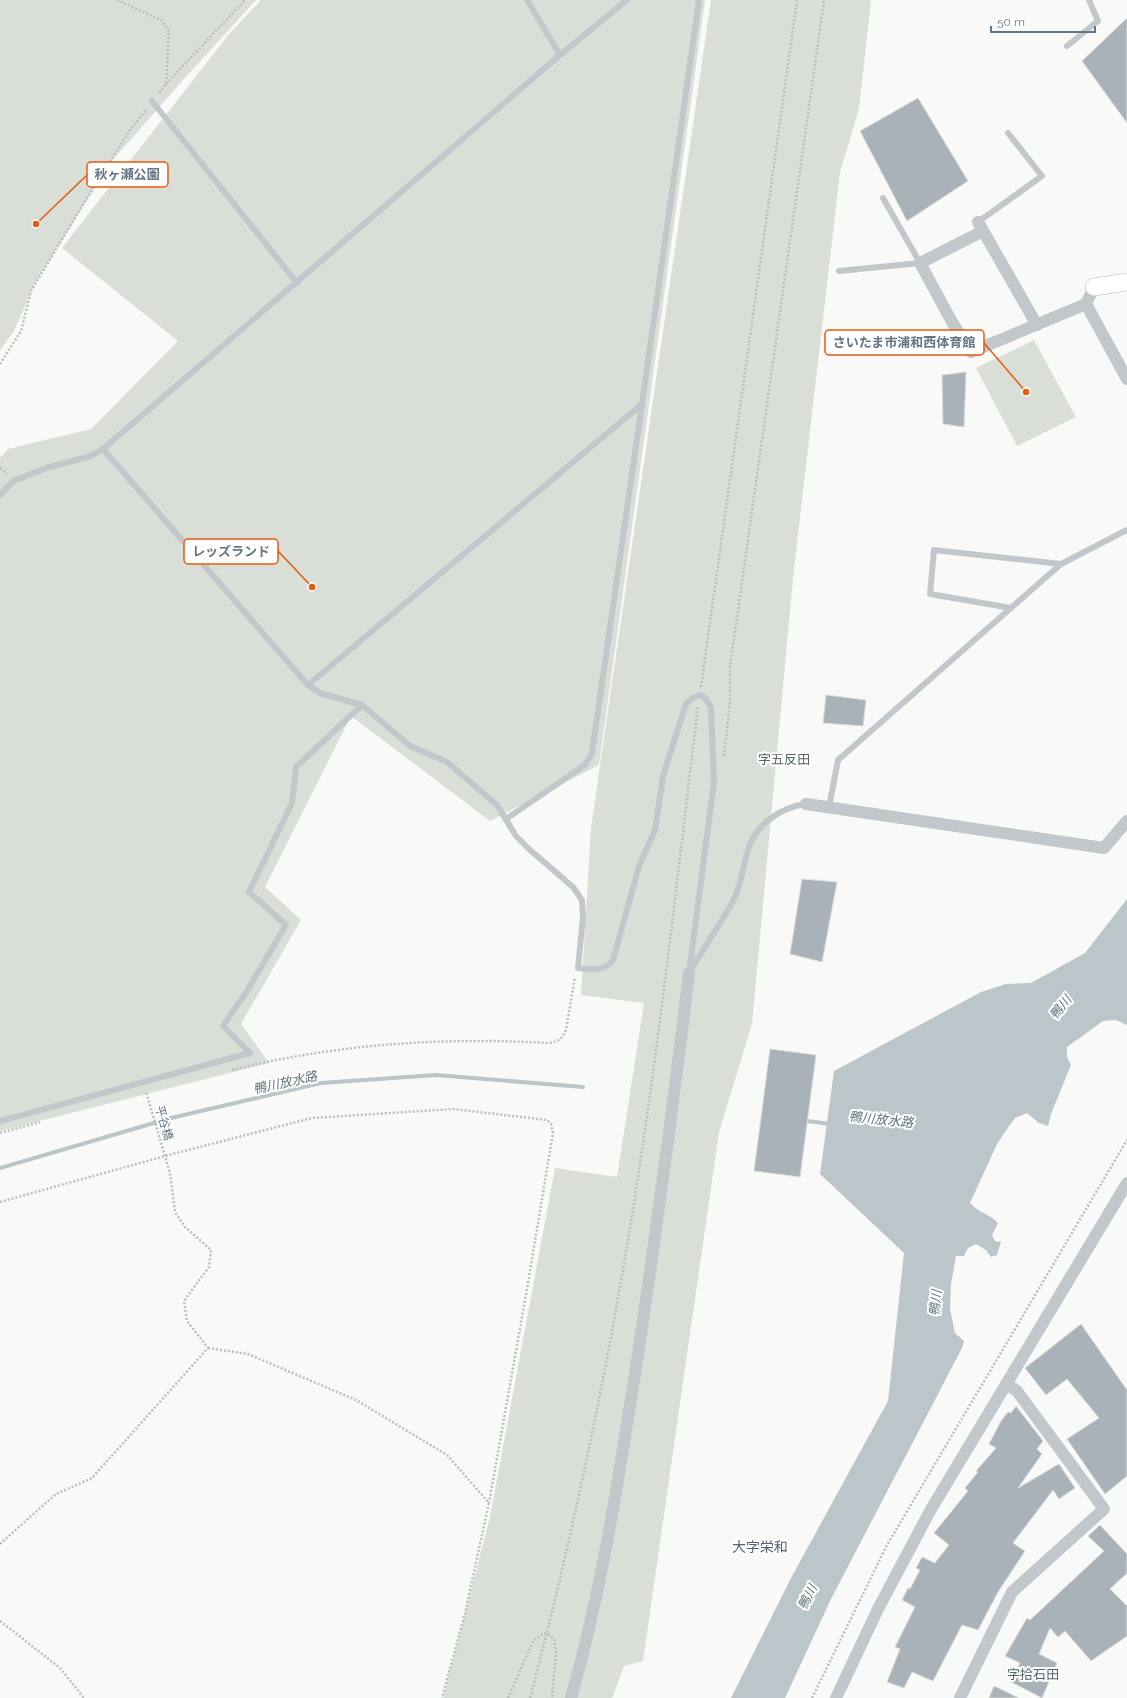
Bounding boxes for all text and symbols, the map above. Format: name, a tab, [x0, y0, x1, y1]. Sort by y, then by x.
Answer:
scale bar	[991, 8, 1095, 34]
text: 50 m	[997, 15, 1025, 29]
callout: 秋ヶ瀬公園	[87, 162, 168, 187]
text: 秋ヶ瀬公園	[94, 167, 160, 182]
callout: さいたま市浦和西体育館	[825, 330, 984, 355]
text: さいたま市浦和西体育館	[833, 335, 975, 350]
callout: レッズランド	[184, 539, 278, 564]
text: レッズランド	[192, 544, 270, 559]
district label: 字五反田	[758, 752, 810, 767]
water label: 鴨川	[1046, 991, 1076, 1022]
water label: 鴨川放水路	[252, 1068, 319, 1097]
street label: 平谷橋	[152, 1104, 176, 1142]
water label: 鴨川放水路	[848, 1109, 915, 1130]
water label: 鴨川	[927, 1287, 945, 1317]
district label: 大字栄和	[732, 1539, 788, 1555]
water label: 鴨川	[795, 1580, 821, 1612]
district label: 字拾石田	[1007, 1667, 1059, 1682]

